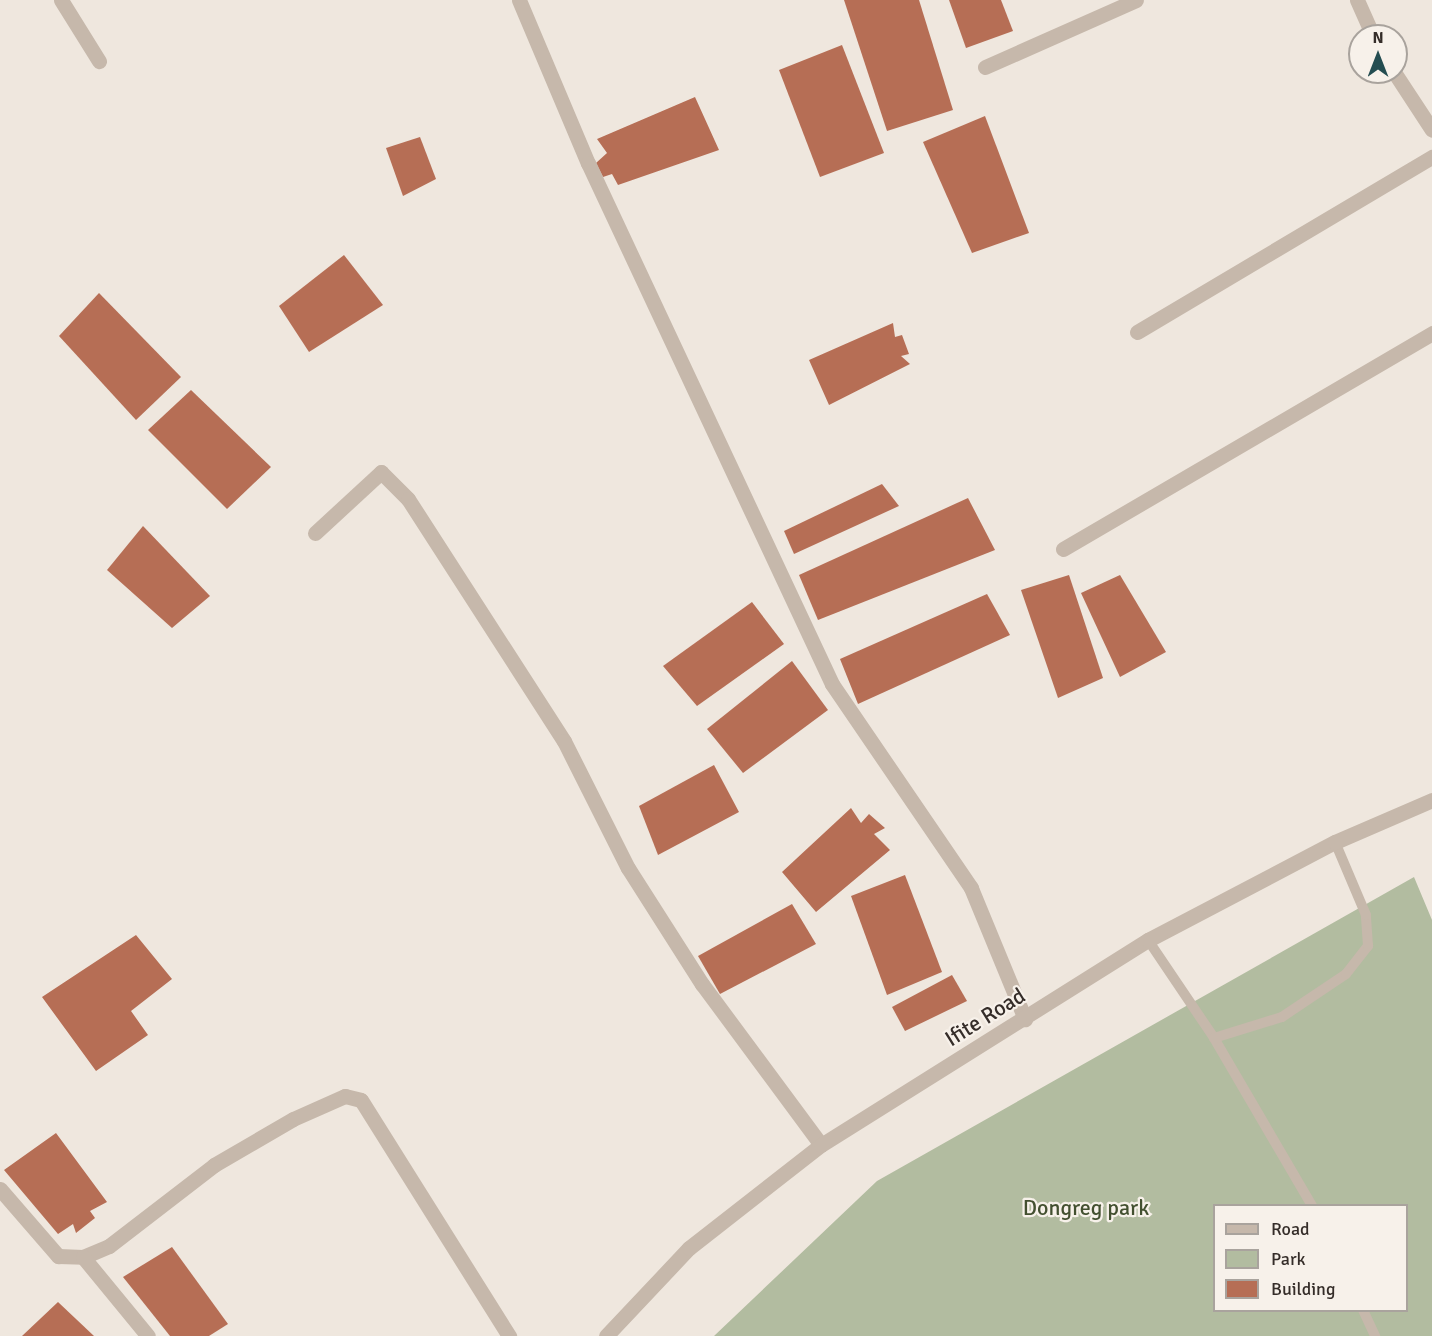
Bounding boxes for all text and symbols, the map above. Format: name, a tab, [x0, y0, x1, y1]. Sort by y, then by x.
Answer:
north arrow	[1348, 24, 1408, 84]
text: N	[1372, 28, 1384, 48]
street label: Ifite Road	[940, 982, 1030, 1052]
park label: Dongreg park	[1023, 1195, 1149, 1221]
legend	[1213, 1204, 1408, 1312]
text: Road	[1271, 1218, 1310, 1240]
text: Park	[1271, 1248, 1306, 1270]
text: Building	[1271, 1278, 1335, 1300]

